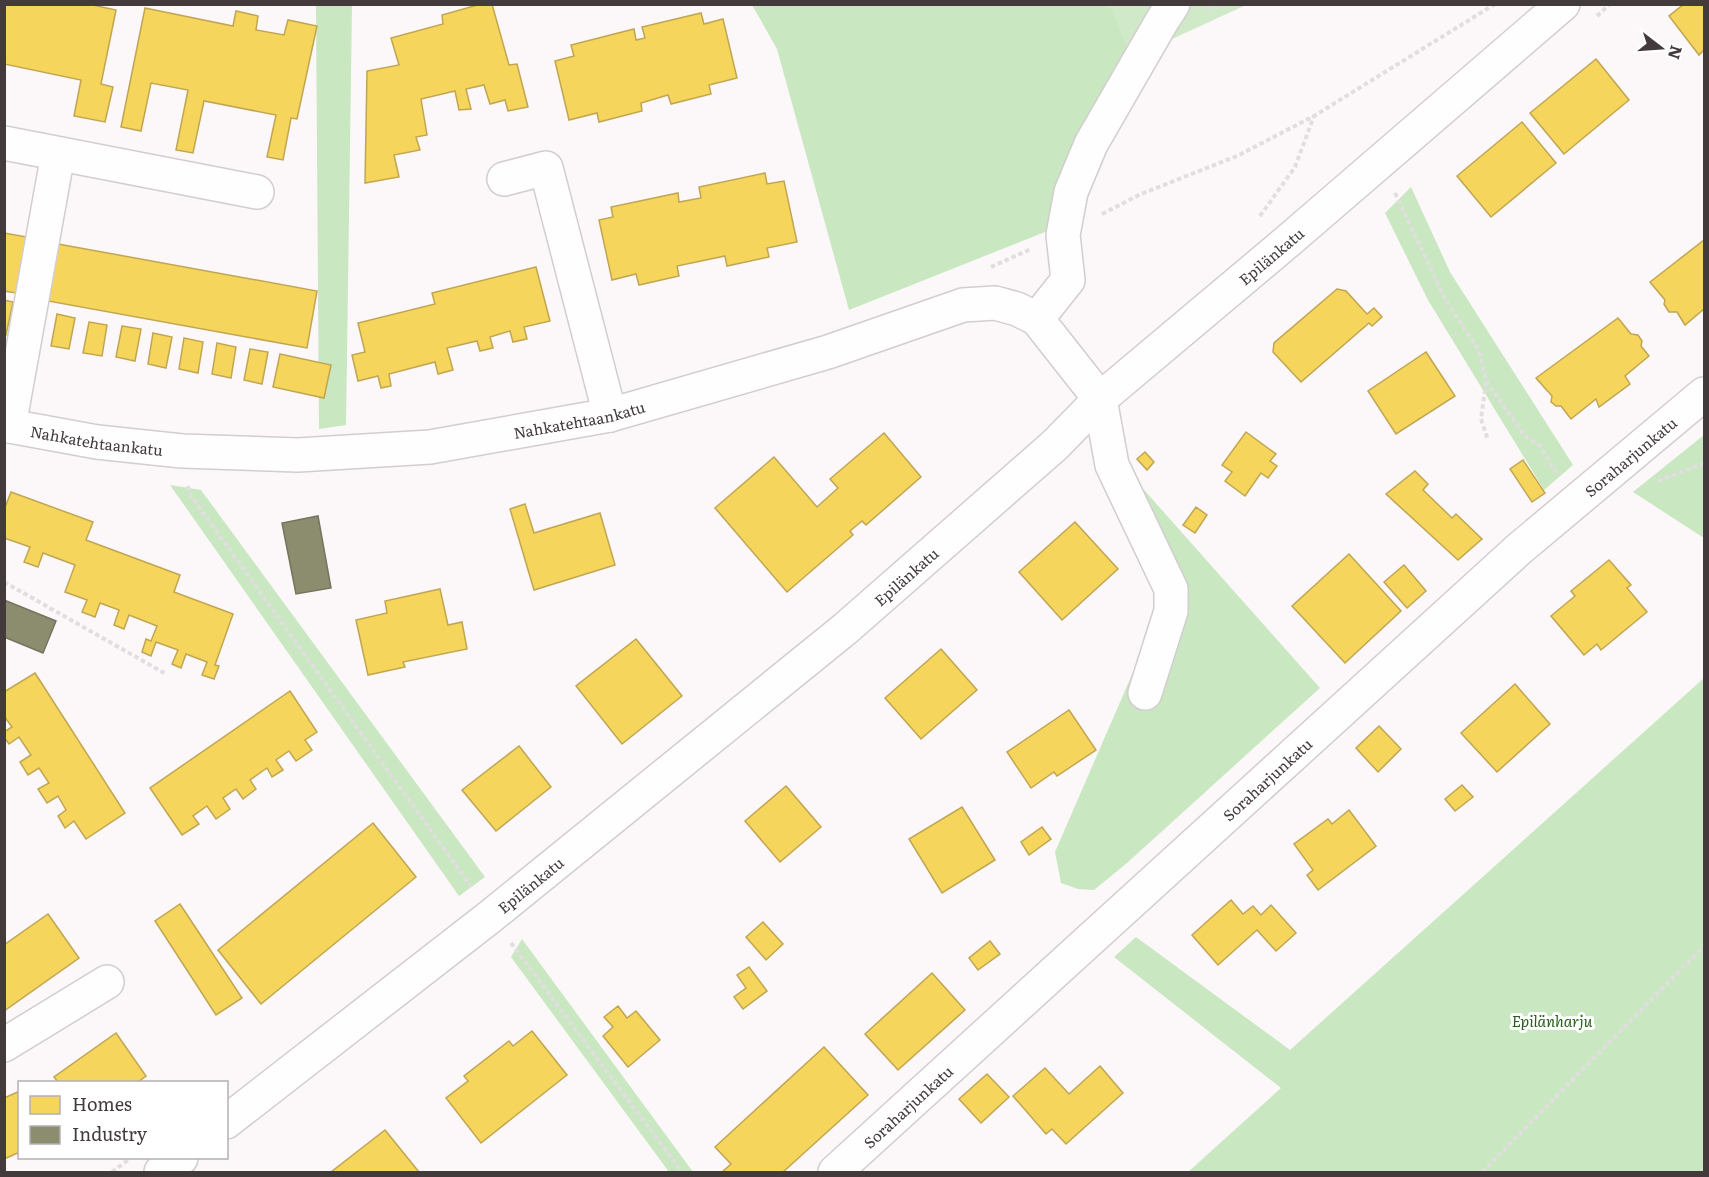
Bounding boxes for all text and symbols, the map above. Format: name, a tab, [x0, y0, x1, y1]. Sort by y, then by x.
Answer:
north arrow	[1631, 18, 1691, 78]
text: N	[1663, 43, 1690, 63]
street label: Epilänkatu	[1233, 221, 1309, 290]
street label: Nahkatehtaankatu	[511, 394, 648, 443]
street label: Soraharjunkatu	[1579, 410, 1681, 501]
street label: Nahkatehtaankatu	[29, 419, 165, 460]
street label: Epilänkatu	[868, 541, 943, 611]
street label: Soraharjunkatu	[1217, 732, 1317, 826]
street label: Epilänkatu	[492, 850, 568, 918]
park label: Epilänharju	[1512, 1009, 1592, 1032]
street label: Soraharjunkatu	[858, 1059, 958, 1153]
legend	[18, 1081, 228, 1159]
text: Homes	[72, 1090, 132, 1117]
text: Industry	[72, 1120, 148, 1147]

